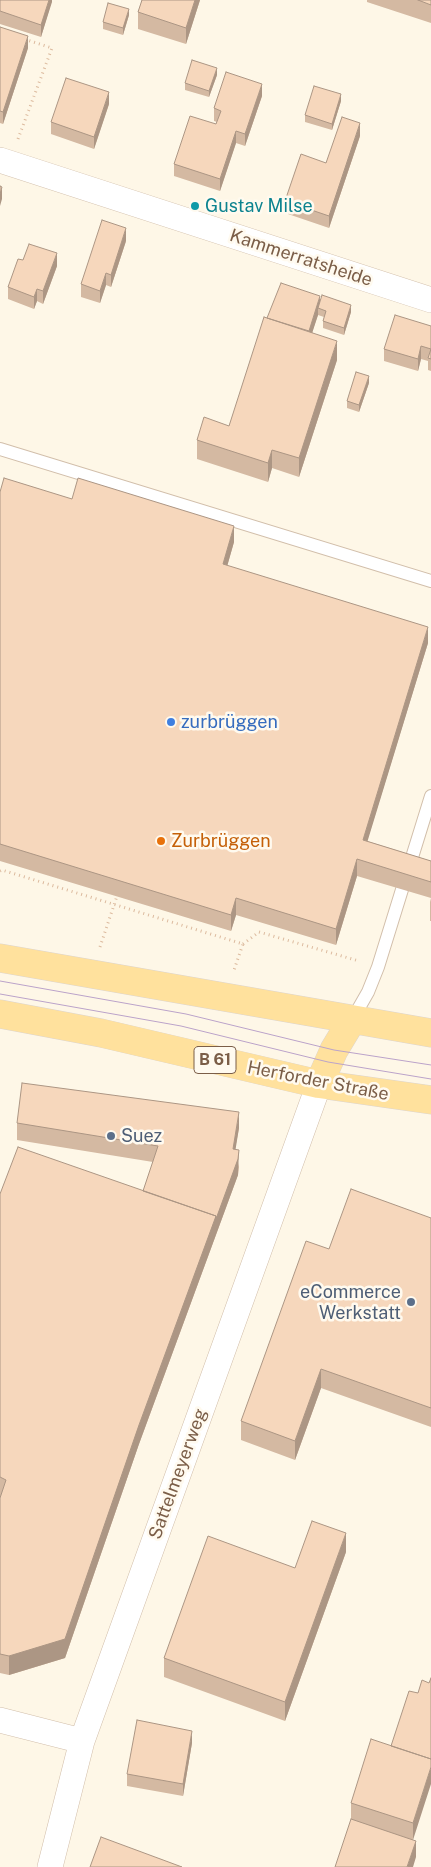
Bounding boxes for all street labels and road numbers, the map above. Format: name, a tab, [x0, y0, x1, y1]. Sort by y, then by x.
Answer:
street label: Kammerratsheide	[227, 225, 375, 291]
road number: B 61	[194, 1046, 236, 1074]
street label: Herforder Straße	[245, 1057, 391, 1105]
street label: Sattelmeyerweg	[144, 1406, 212, 1542]

